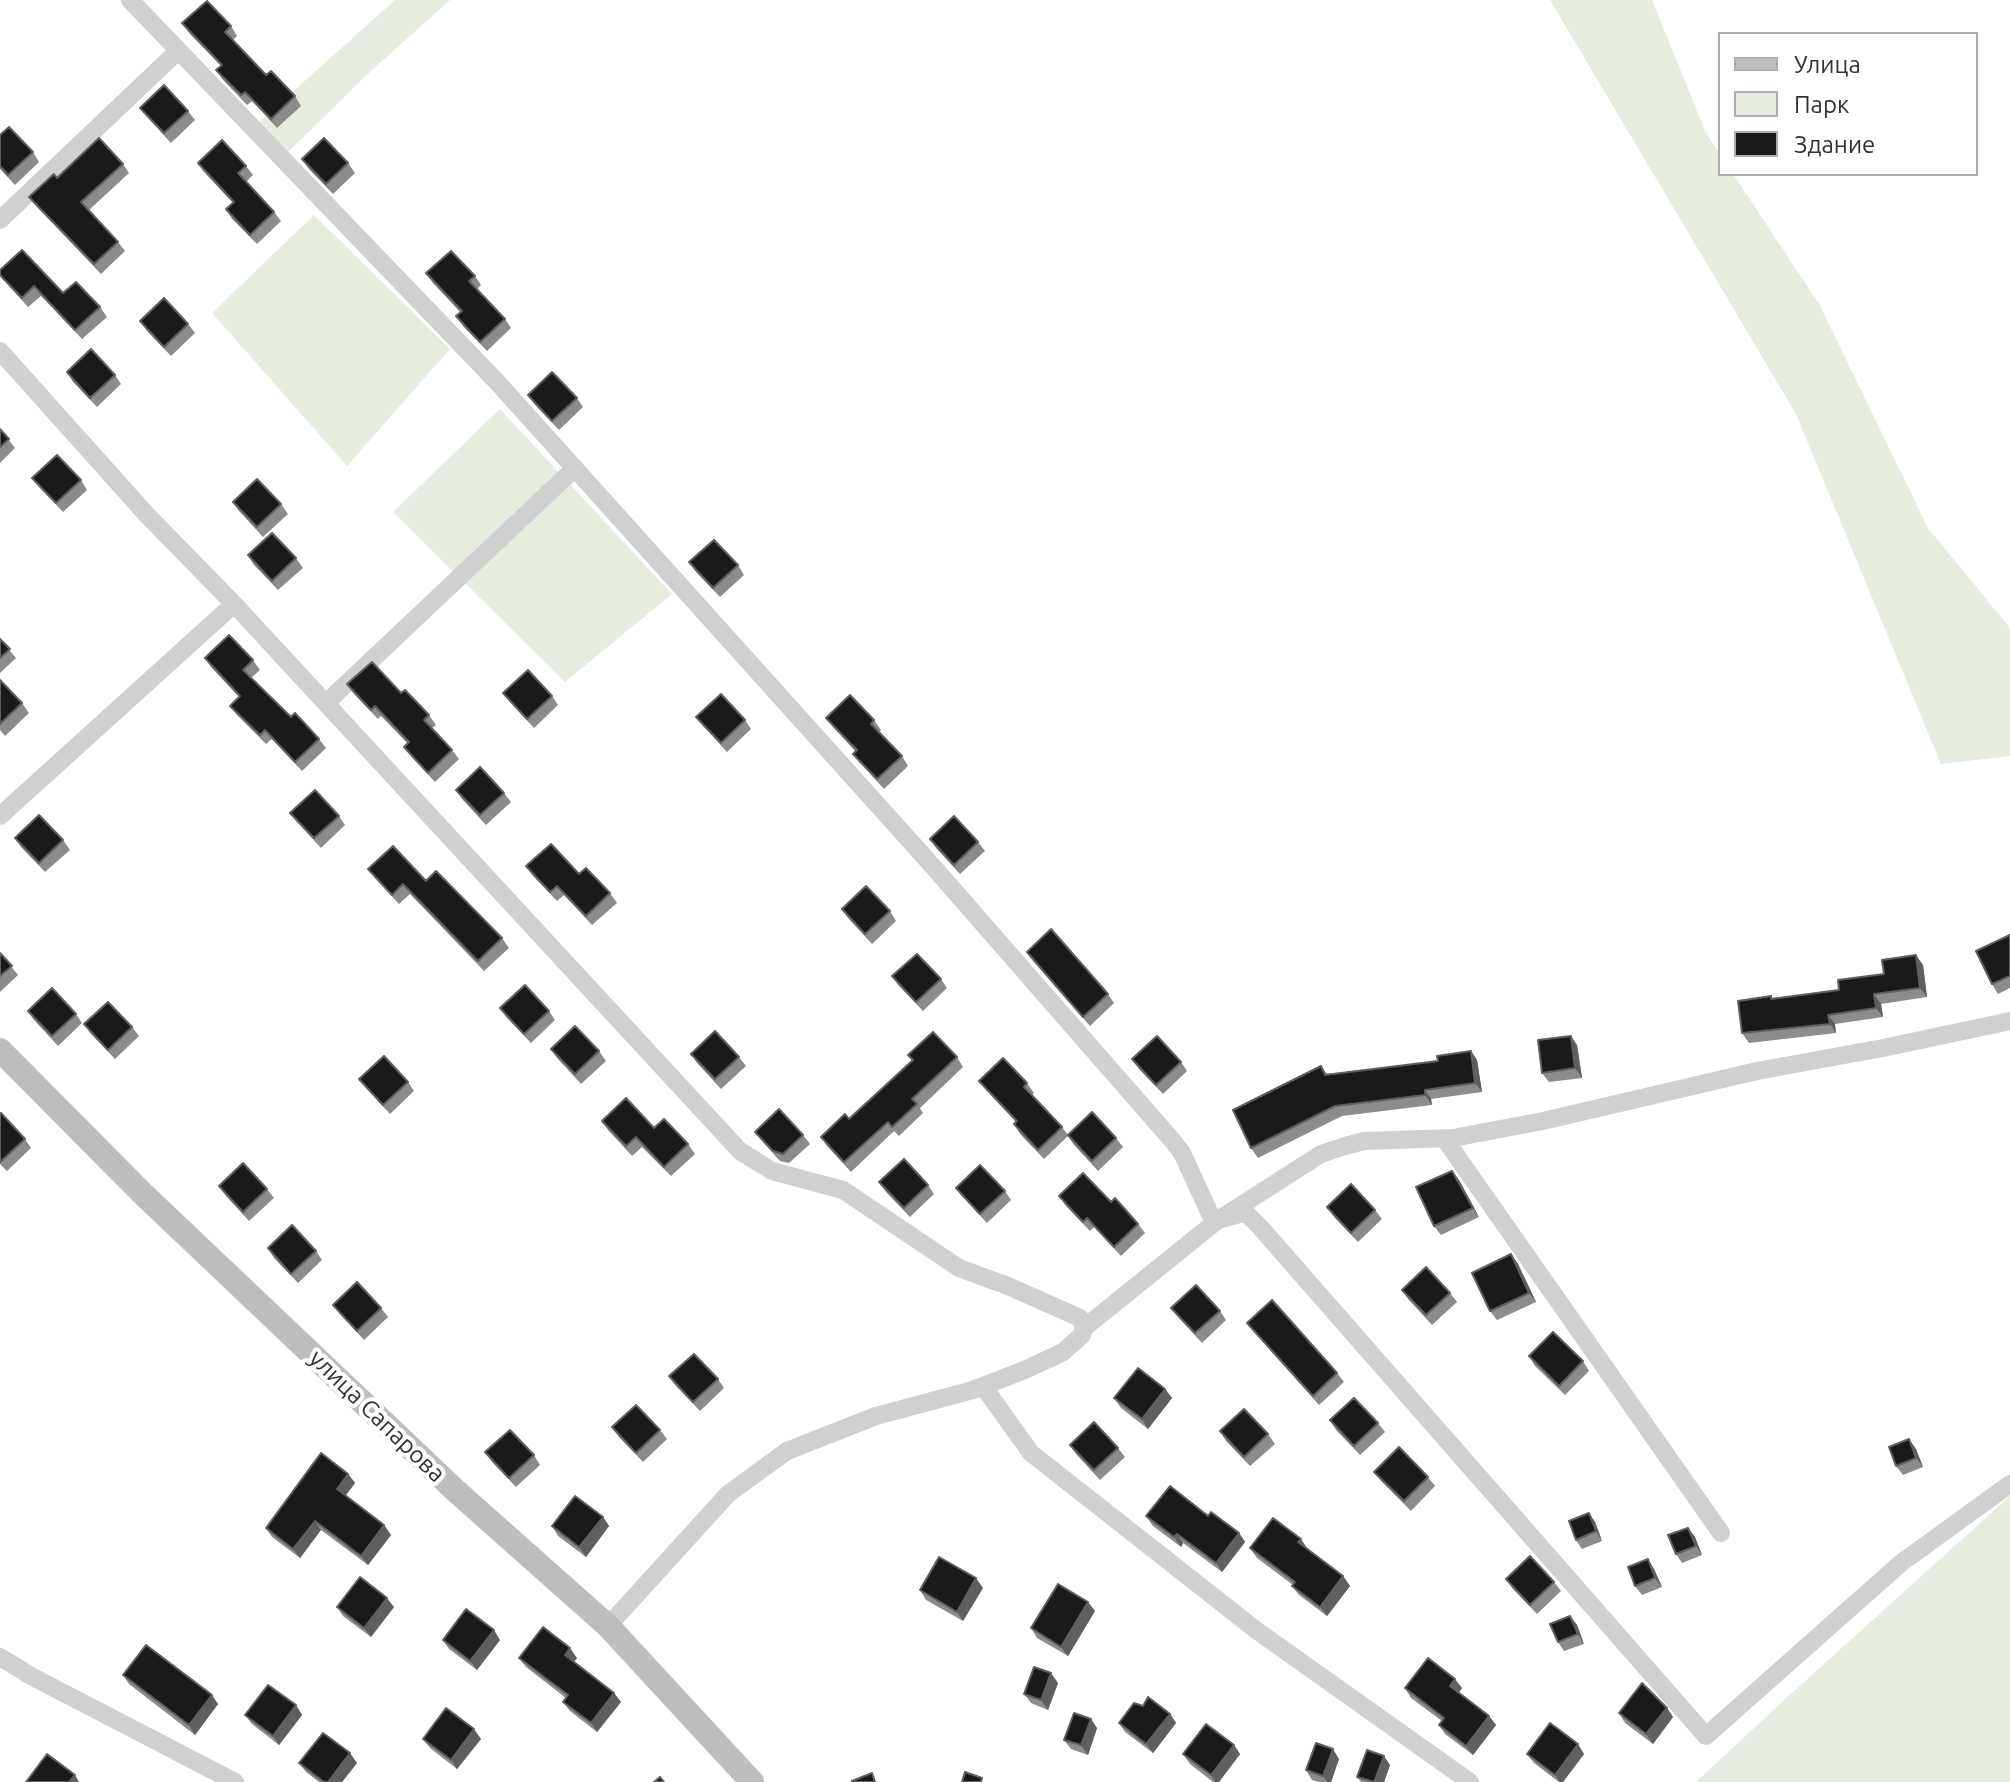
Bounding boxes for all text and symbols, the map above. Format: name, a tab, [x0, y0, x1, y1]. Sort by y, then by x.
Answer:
legend	[1718, 32, 1978, 176]
text: Улица	[1794, 51, 1861, 78]
text: Парк	[1794, 91, 1849, 118]
text: Здание	[1794, 131, 1875, 158]
street label: улица Сапарова	[303, 1344, 451, 1488]

